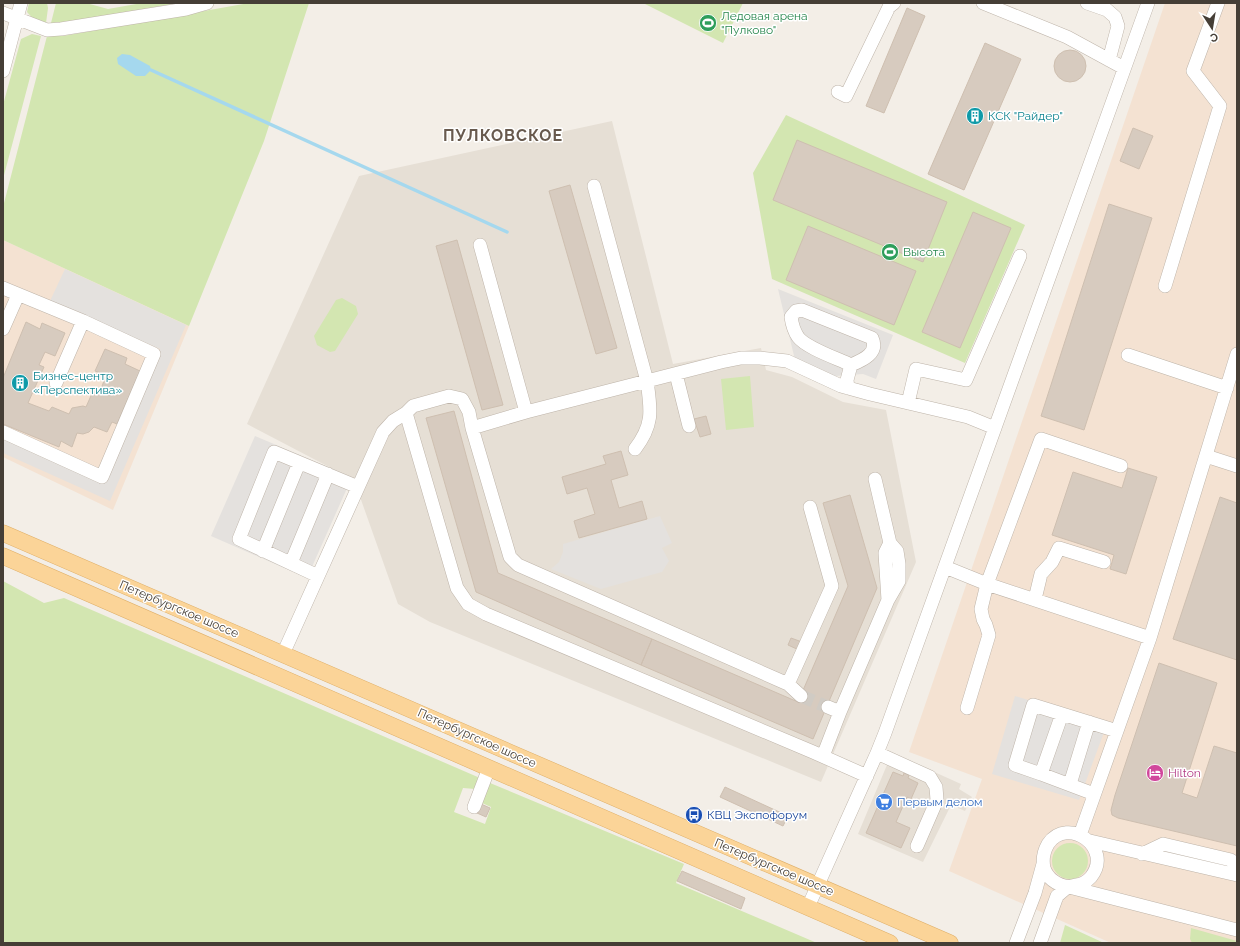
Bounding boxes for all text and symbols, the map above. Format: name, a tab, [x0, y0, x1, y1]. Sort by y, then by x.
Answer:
north arrow	[1192, 8, 1232, 48]
place label: Ледовая арена "Пулково"	[721, 9, 808, 37]
sports icon: Ледовая арена "Пулково"	[698, 13, 718, 33]
text: С	[1208, 30, 1219, 45]
building icon: КСК "Райдер"	[965, 106, 985, 126]
place label: КСК "Райдер"	[988, 109, 1063, 123]
district label: ПУЛКОВСКОЕ	[443, 126, 563, 145]
sports icon: Высота	[880, 242, 900, 262]
place label: Высота	[903, 245, 945, 259]
place label: Бизнес-центр «Перспектива»	[33, 369, 122, 397]
building icon: Бизнес-центр «Перспектива»	[10, 373, 30, 393]
street label: Петербургское шоссе	[117, 578, 241, 640]
street label: Петербургское шоссе	[416, 706, 538, 770]
hotel icon: Hilton	[1145, 763, 1165, 783]
place label: Hilton	[1168, 766, 1201, 780]
supermarket icon: Первым делом	[874, 792, 894, 812]
place label: Первым делом	[897, 795, 982, 809]
bus stop icon: КВЦ Экспофорум	[684, 805, 704, 825]
place label: КВЦ Экспофорум	[707, 808, 807, 822]
street label: Петербургское шоссе	[712, 836, 836, 898]

